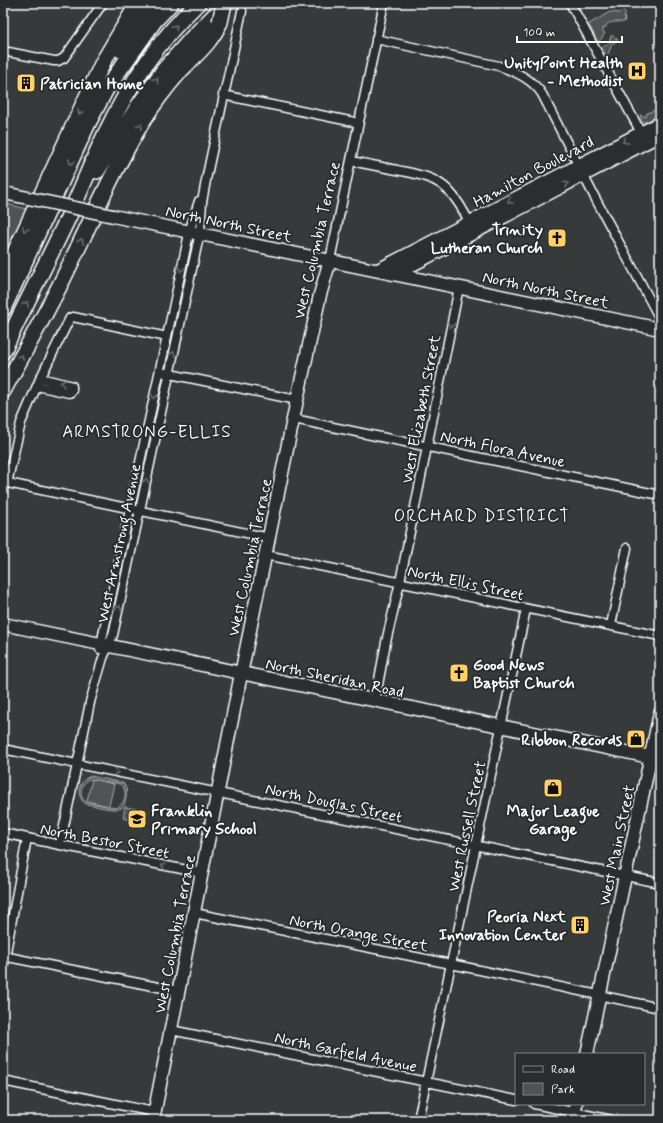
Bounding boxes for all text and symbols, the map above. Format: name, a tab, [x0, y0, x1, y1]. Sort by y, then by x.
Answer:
scale bar	[517, 18, 622, 44]
one-way arrow	[170, 25, 177, 32]
text: 100 m	[523, 25, 555, 41]
place label: UnityPoint Health - Methodist	[504, 53, 624, 92]
hospital icon: UnityPoint Health - Methodist	[626, 60, 648, 82]
building icon: Patrician Home	[15, 72, 37, 94]
place label: Patrician Home	[40, 74, 144, 95]
one-way arrow	[151, 78, 158, 85]
one-way arrow	[77, 107, 85, 115]
one-way arrow	[136, 123, 143, 130]
street label: Hamilton Boulevard	[470, 132, 598, 213]
one-way arrow	[622, 136, 630, 144]
one-way arrow	[67, 158, 75, 165]
street label: West Columbia Terrace	[289, 159, 346, 321]
one-way arrow	[562, 181, 569, 189]
one-way arrow	[507, 197, 514, 204]
street label: North North Street	[164, 201, 294, 248]
place label: Trinity Lutheran Church	[431, 220, 543, 259]
one-way arrow	[22, 225, 30, 233]
church icon: Trinity Lutheran Church	[546, 227, 568, 249]
one-way arrow	[76, 238, 84, 246]
one-way arrow	[178, 266, 186, 272]
street label: North North Street	[481, 267, 611, 314]
one-way arrow	[21, 300, 29, 308]
one-way arrow	[447, 322, 456, 328]
street label: West Elizabeth Street	[397, 333, 446, 485]
one-way arrow	[169, 350, 177, 357]
one-way arrow	[16, 353, 24, 361]
one-way arrow	[60, 380, 66, 388]
one-way arrow	[150, 393, 158, 399]
district label: ARMSTRONG-ELLIS	[62, 421, 232, 443]
street label: North Flora Avenue	[438, 426, 568, 473]
street label: West Armstrong Avenue	[92, 462, 148, 625]
street label: West Columbia Terrace	[223, 476, 278, 638]
one-way arrow	[142, 478, 150, 484]
district label: ORCHARD DISTRICT	[394, 505, 570, 527]
street label: North Ellis Street	[406, 561, 526, 606]
one-way arrow	[114, 605, 122, 611]
street label: North Sheridan Road	[264, 654, 406, 703]
place label: Good News Baptist Church	[473, 655, 575, 694]
church icon: Good News Baptist Church	[448, 662, 470, 684]
shop icon: Ribbon Records	[625, 728, 647, 750]
place label: Ribbon Records	[521, 730, 623, 751]
street label: West Russell Street	[443, 758, 492, 894]
one-way arrow	[113, 767, 119, 776]
shop icon: Major League Garage	[542, 777, 564, 799]
street label: North Douglas Street	[263, 779, 404, 829]
street label: West Main Street	[594, 783, 641, 908]
place label: Franklin Primary School	[151, 801, 257, 840]
place label: Major League Garage	[506, 801, 600, 842]
school or university icon: Franklin Primary School	[126, 808, 148, 830]
street label: North Bestor Street	[38, 819, 171, 864]
street label: West Columbia Terrace	[150, 853, 201, 1015]
one-way arrow	[161, 862, 167, 870]
place label: Peoria Next Innovation Center	[439, 907, 567, 946]
street label: North Orange Street	[287, 910, 430, 958]
building icon: Peoria Next Innovation Center	[569, 914, 591, 936]
street label: North Garfield Avenue	[273, 1027, 419, 1078]
legend	[515, 1053, 645, 1105]
text: Road	[551, 1062, 575, 1078]
text: Park	[551, 1082, 575, 1098]

